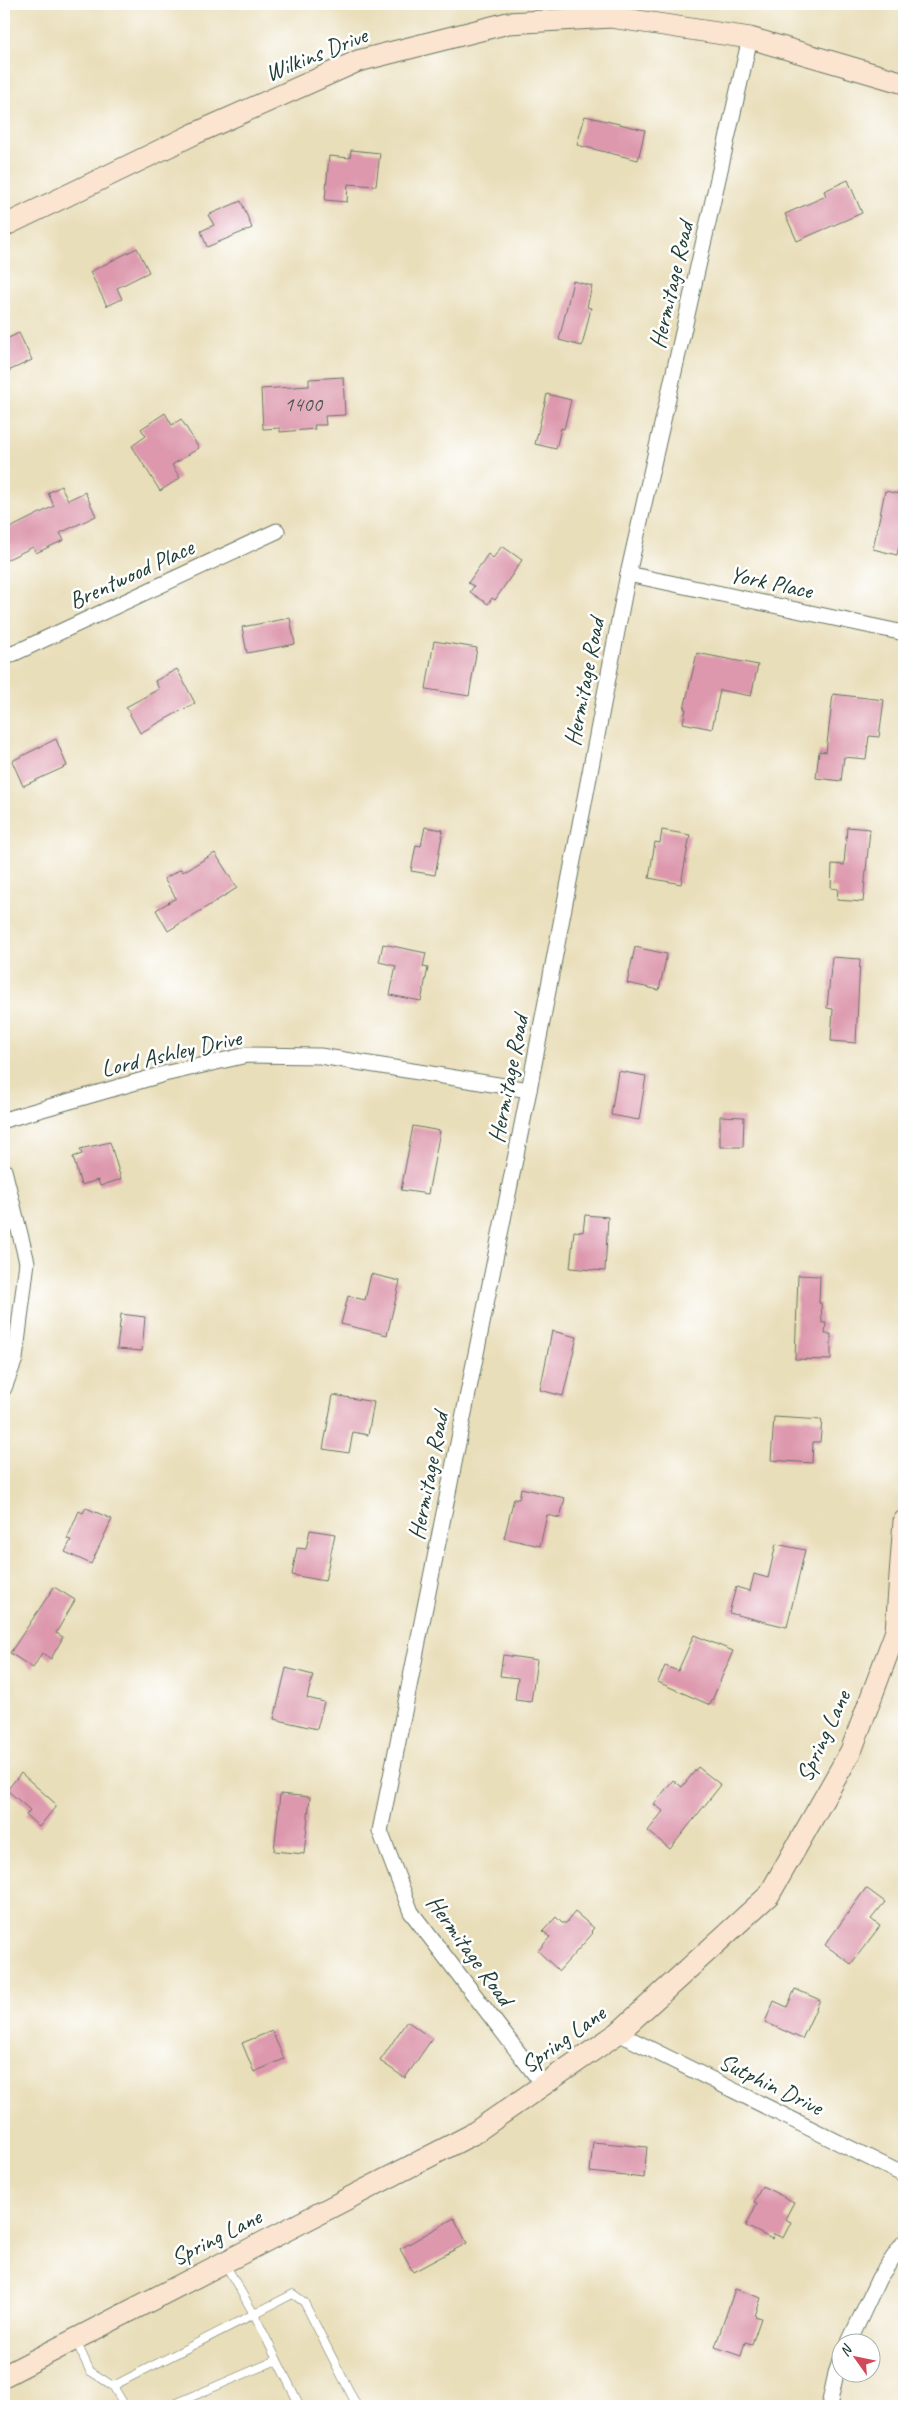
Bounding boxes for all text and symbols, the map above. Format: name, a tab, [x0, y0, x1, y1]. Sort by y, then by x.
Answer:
street label: Wilkins Drive	[261, 19, 373, 88]
street label: Hermitage Road	[642, 215, 701, 351]
house number: 1400	[284, 391, 323, 417]
street label: Brentwood Place	[64, 531, 200, 616]
street label: York Place	[727, 559, 817, 606]
street label: Hermitage Road	[557, 612, 612, 748]
street label: Hermitage Road	[481, 1009, 536, 1145]
street label: Lord Ashley Drive	[98, 1022, 246, 1084]
street label: Hermitage Road	[401, 1406, 456, 1542]
street label: Spring Lane	[789, 1684, 858, 1787]
street label: Hermitage Road	[420, 1889, 522, 2014]
street label: Spring Lane	[515, 1997, 613, 2080]
street label: Sutphin Drive	[714, 2046, 830, 2123]
street label: Spring Lane	[166, 2201, 268, 2272]
north arrow	[830, 2332, 880, 2382]
text: N	[836, 2341, 856, 2359]

